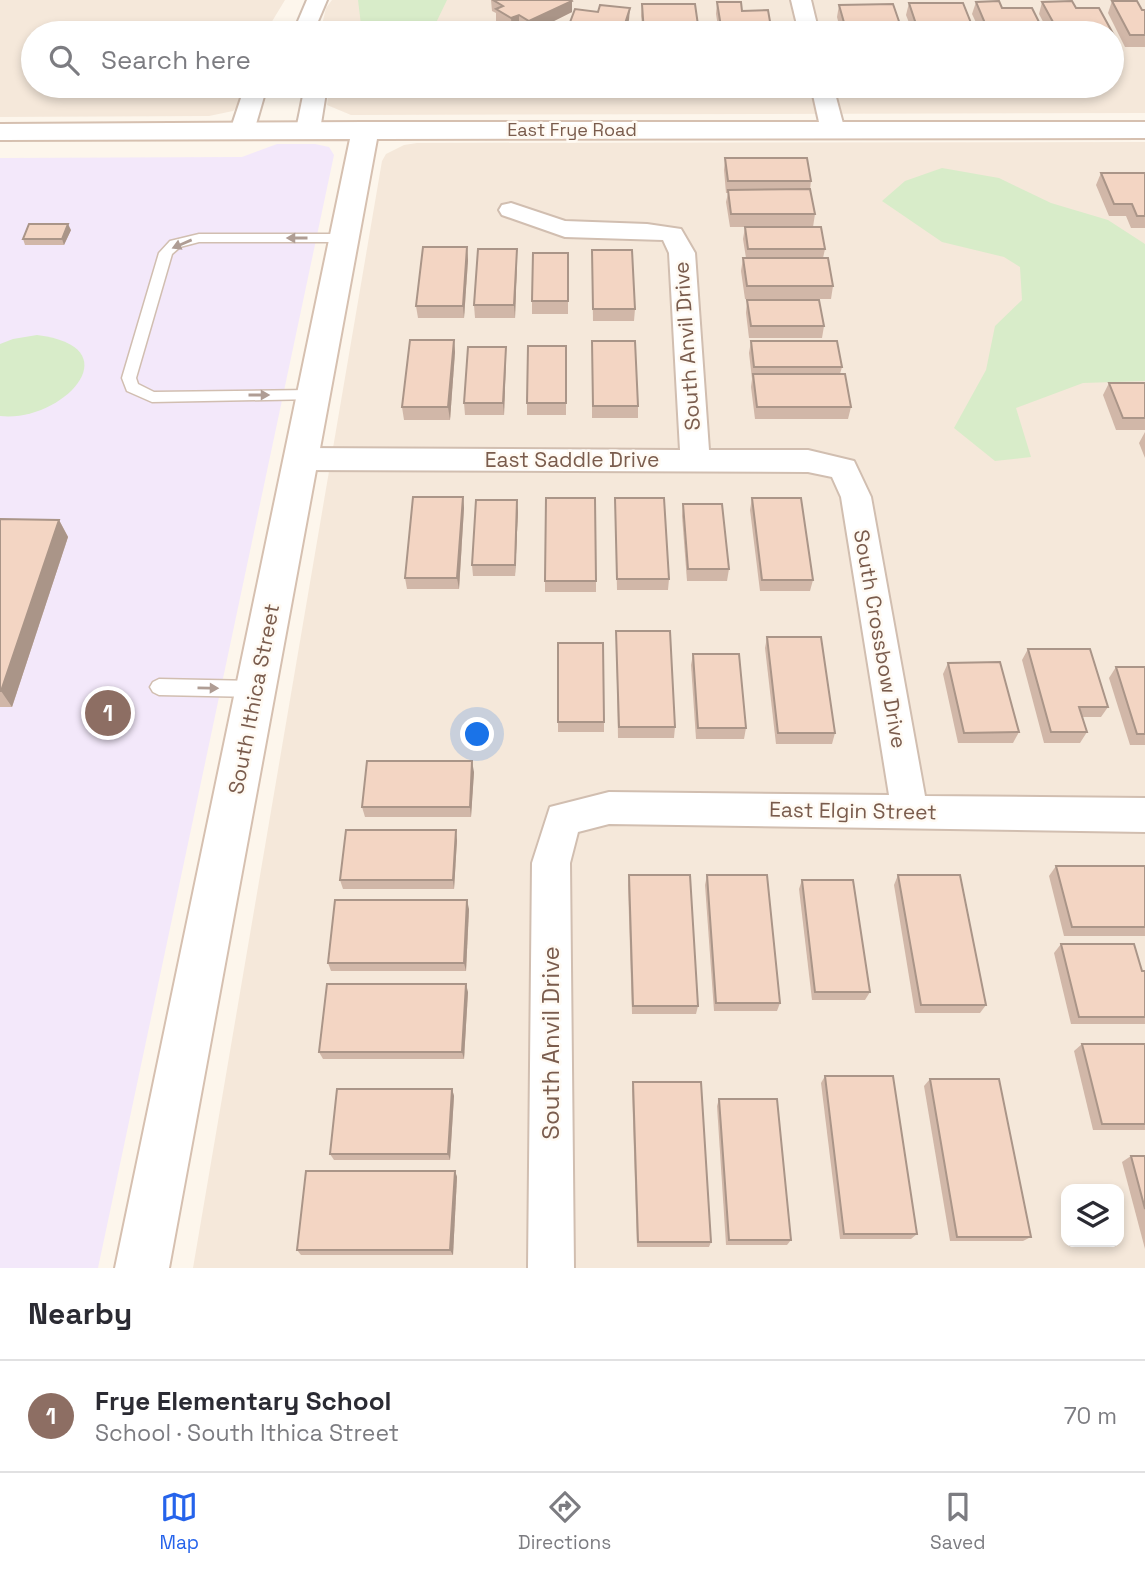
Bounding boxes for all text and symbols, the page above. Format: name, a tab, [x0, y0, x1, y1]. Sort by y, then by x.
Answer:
search box	[21, 21, 1124, 98]
icon: search	[45, 41, 83, 79]
text: Search here	[101, 43, 251, 77]
street label: East Frye Road	[507, 118, 637, 141]
one-way arrow	[286, 232, 308, 244]
one-way arrow	[171, 238, 192, 249]
street label: South Anvil Drive	[667, 261, 706, 431]
one-way arrow	[249, 389, 271, 401]
street label: East Saddle Drive	[485, 446, 659, 473]
street label: South Crossbow Drive	[848, 527, 913, 750]
street label: South Ithica Street	[222, 601, 285, 797]
one-way arrow	[197, 682, 219, 694]
pin: 1	[85, 687, 131, 739]
your location	[460, 717, 494, 751]
street label: East Elgin Street	[769, 796, 937, 825]
street label: South Anvil Drive	[535, 946, 566, 1140]
map controls	[1061, 1184, 1124, 1247]
button: layers	[1061, 1184, 1124, 1247]
text: Nearby	[28, 1294, 132, 1333]
text: Frye Elementary School	[95, 1384, 392, 1418]
text: 1	[46, 1401, 56, 1431]
text: 70 m	[1064, 1401, 1117, 1431]
text: School · South Ithica Street	[95, 1418, 399, 1448]
tab: Map	[159, 1488, 199, 1555]
tab: Directions	[518, 1488, 611, 1555]
tab: Saved	[930, 1488, 986, 1555]

